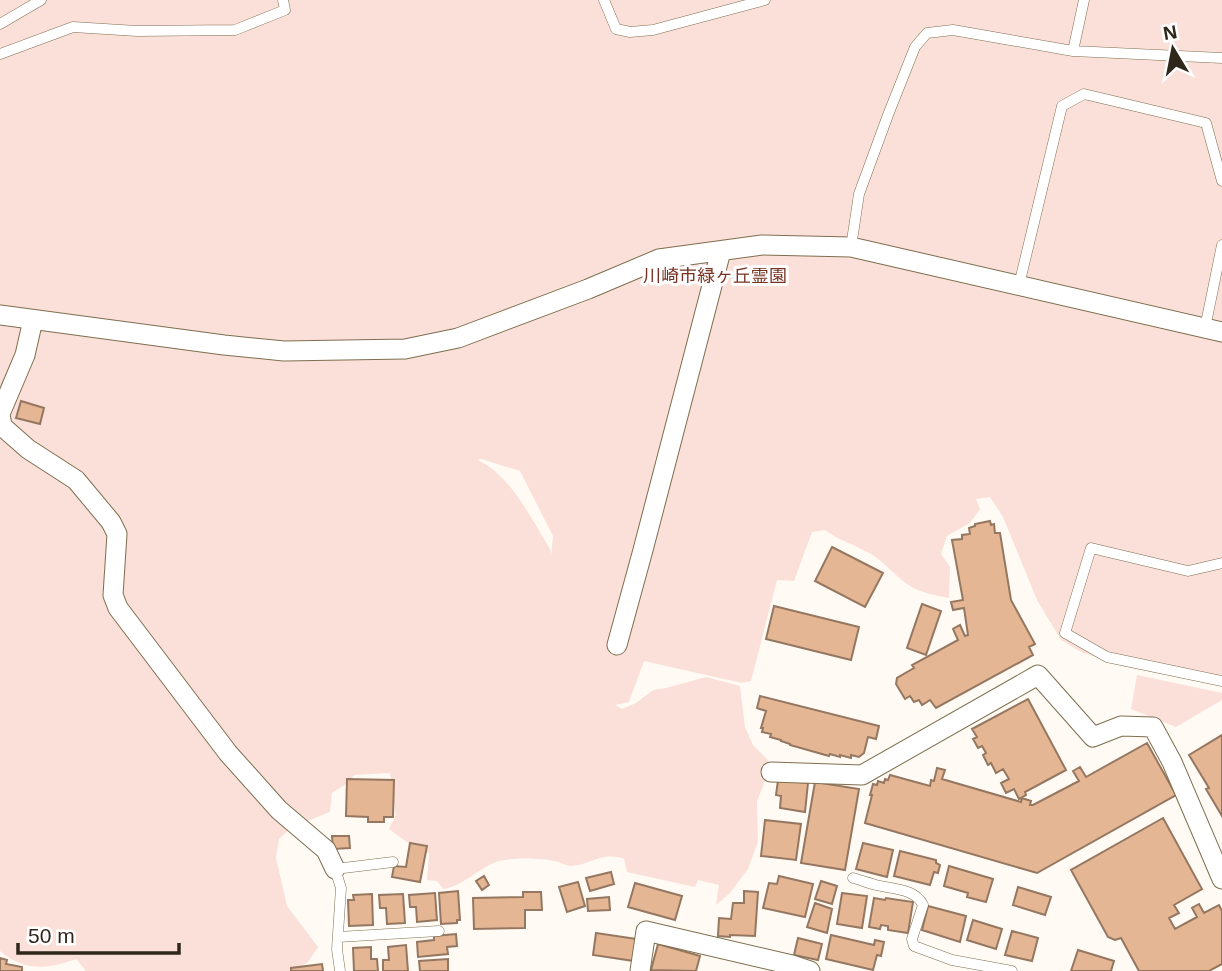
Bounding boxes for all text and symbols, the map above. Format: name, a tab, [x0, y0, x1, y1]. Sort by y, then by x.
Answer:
north arrow	[1138, 14, 1208, 84]
text: N	[1162, 21, 1179, 44]
park label: 川崎市緑ヶ丘霊園	[643, 266, 787, 286]
scale bar	[18, 912, 178, 956]
text: 50 m	[28, 924, 75, 947]

